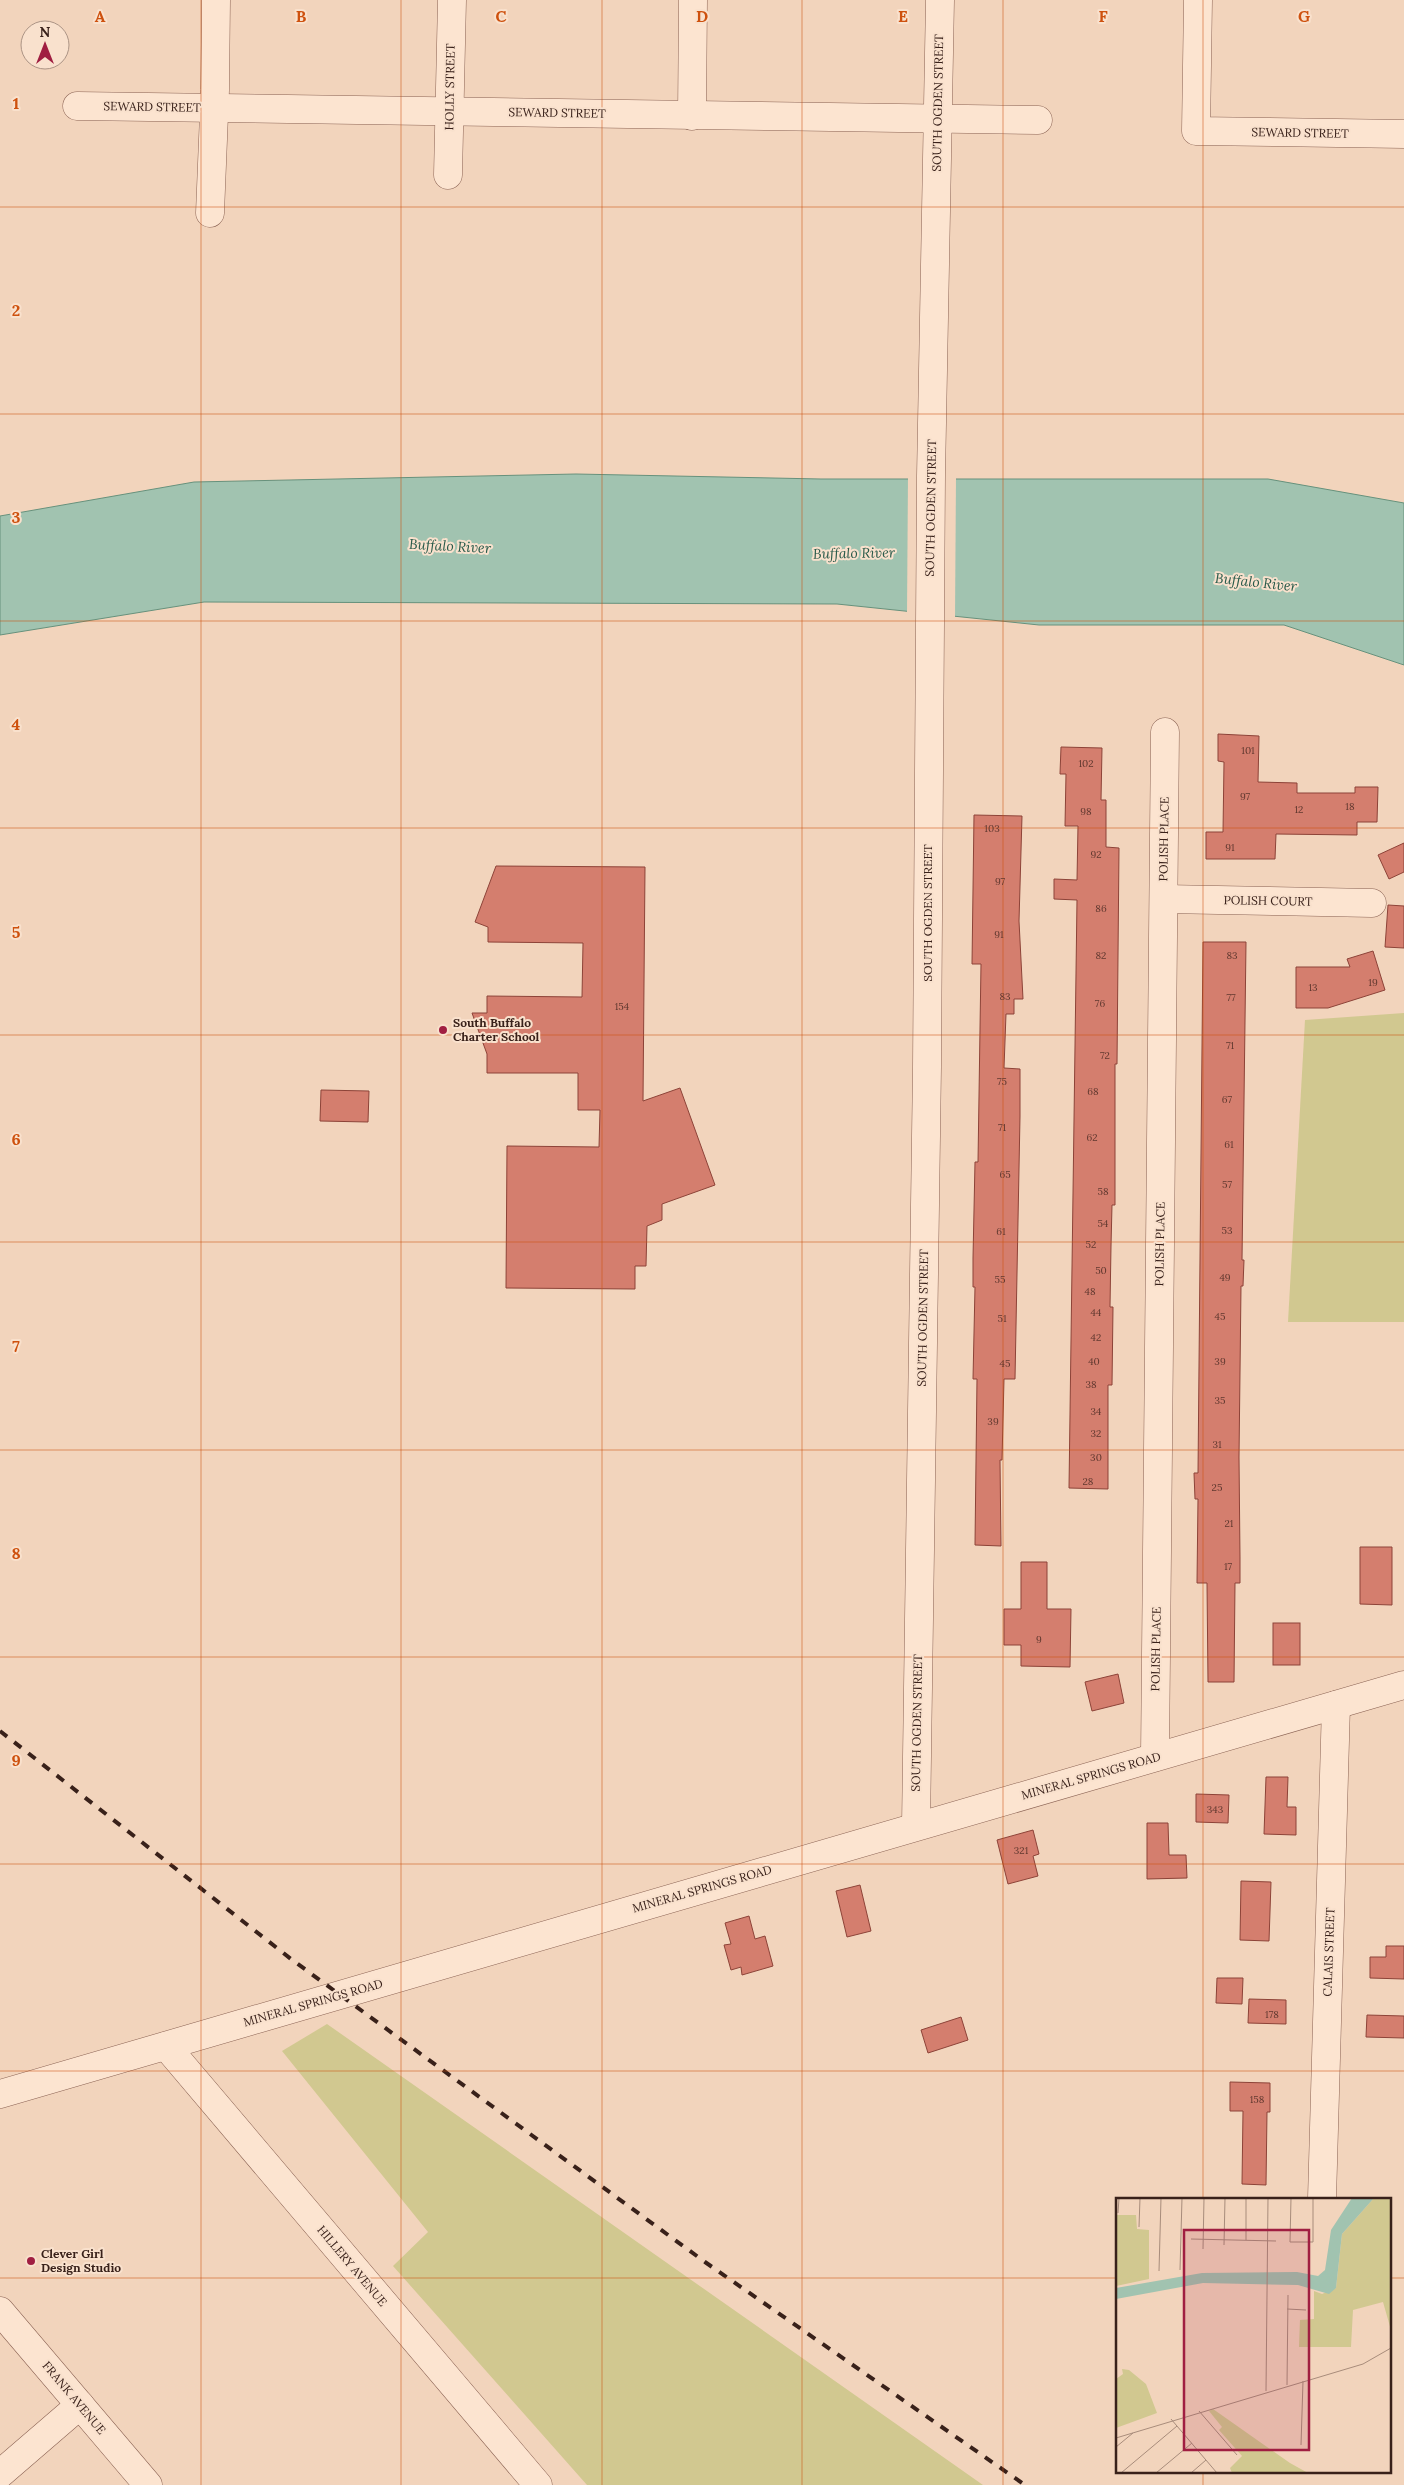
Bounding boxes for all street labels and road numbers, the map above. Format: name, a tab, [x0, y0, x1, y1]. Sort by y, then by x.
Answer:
street label: SOUTH OGDEN STREET	[929, 34, 946, 172]
street label: HOLLY STREET	[441, 43, 458, 131]
street label: SEWARD STREET	[103, 98, 201, 115]
street label: SEWARD STREET	[508, 104, 606, 121]
street label: SEWARD STREET	[1251, 124, 1349, 141]
street label: SOUTH OGDEN STREET	[922, 439, 939, 577]
street label: POLISH PLACE	[1155, 797, 1172, 881]
street label: SOUTH OGDEN STREET	[920, 844, 935, 982]
street label: POLISH COURT	[1223, 892, 1313, 909]
street label: POLISH PLACE	[1151, 1202, 1168, 1286]
street label: SOUTH OGDEN STREET	[914, 1249, 931, 1387]
street label: POLISH PLACE	[1147, 1607, 1164, 1691]
street label: SOUTH OGDEN STREET	[908, 1654, 925, 1792]
street label: MINERAL SPRINGS ROAD	[1019, 1748, 1162, 1803]
street label: MINERAL SPRINGS ROAD	[630, 1861, 773, 1916]
street label: CALAIS STREET	[1319, 1907, 1338, 1997]
street label: MINERAL SPRINGS ROAD	[241, 1975, 384, 2030]
street label: HILLERY AVENUE	[314, 2222, 391, 2309]
street label: FRANK AVENUE	[39, 2358, 109, 2437]

